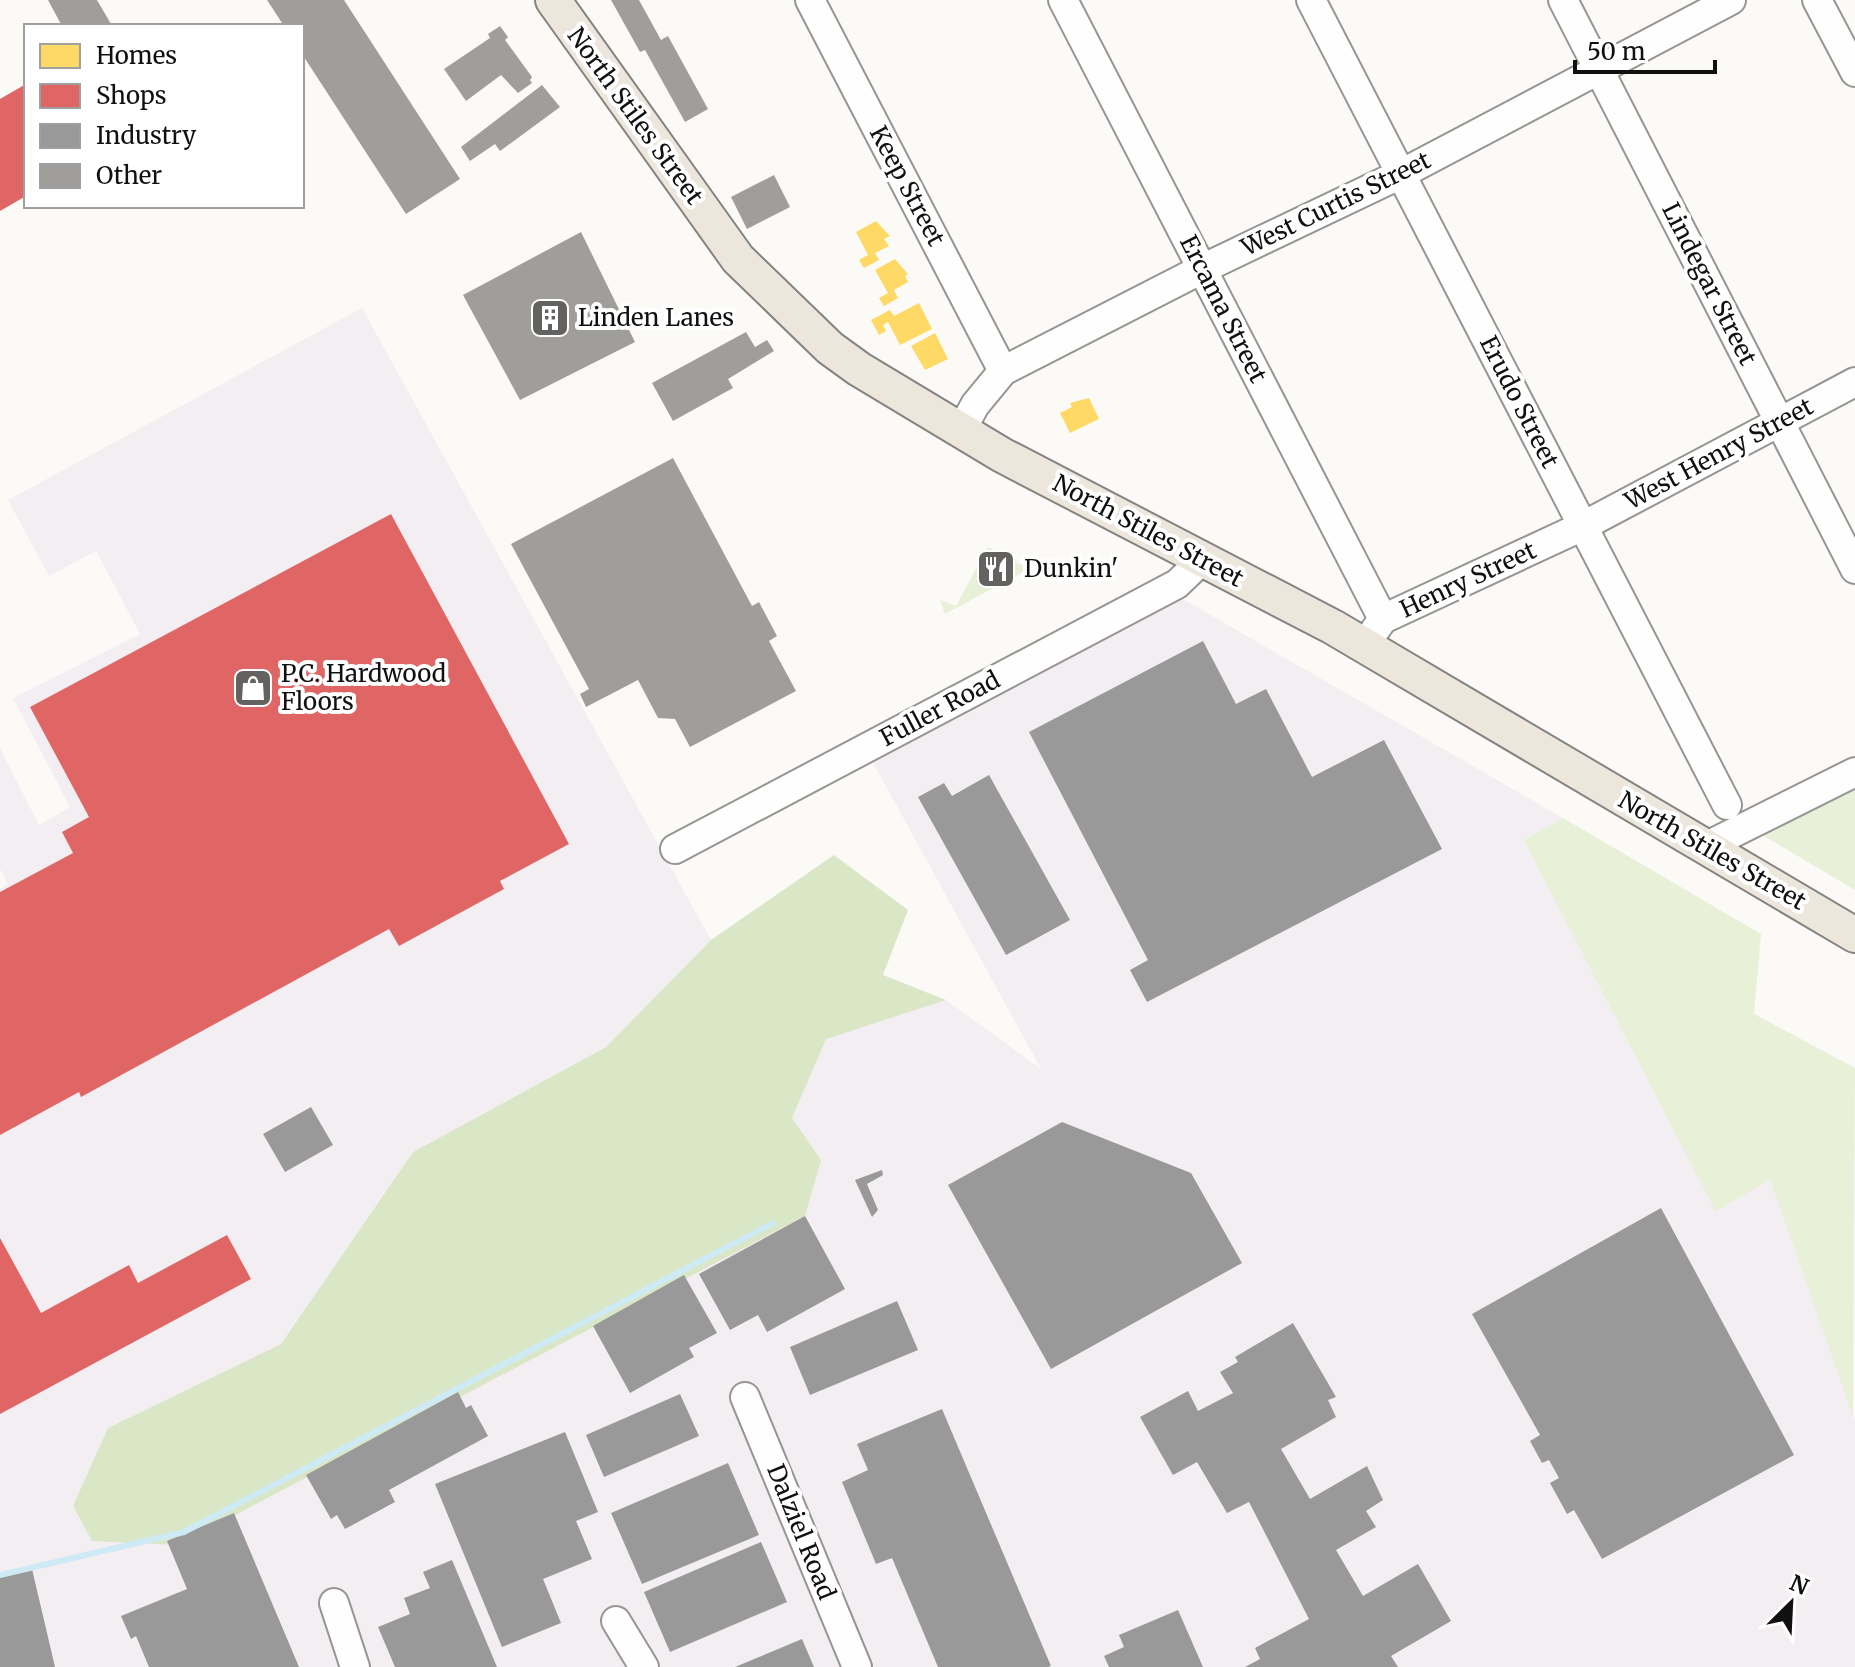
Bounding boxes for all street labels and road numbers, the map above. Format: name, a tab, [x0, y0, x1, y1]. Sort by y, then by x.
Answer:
street label: North Stiles Street	[561, 21, 710, 211]
street label: Keep Street	[863, 121, 952, 252]
street label: West Curtis Street	[1235, 144, 1436, 263]
street label: Lindegar Street	[1655, 197, 1764, 371]
street label: Ercama Street	[1173, 230, 1274, 388]
street label: Erudo Street	[1473, 331, 1566, 473]
street label: West Henry Street	[1618, 390, 1819, 517]
street label: North Stiles Street	[1048, 467, 1249, 594]
street label: Henry Street	[1395, 534, 1541, 625]
street label: Fuller Road	[874, 664, 1005, 753]
street label: North Stiles Street	[1613, 784, 1812, 917]
street label: Dalziel Road	[760, 1460, 843, 1604]

